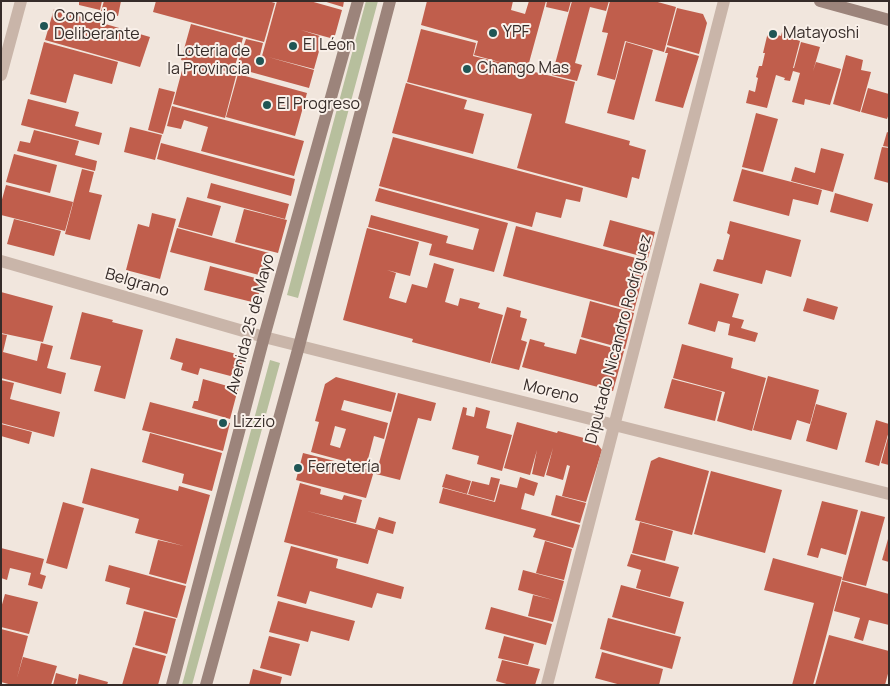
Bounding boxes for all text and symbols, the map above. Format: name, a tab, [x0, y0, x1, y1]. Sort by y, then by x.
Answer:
place label: Concejo Deliberante	[54, 7, 140, 45]
marker: Concejo Deliberante	[38, 20, 50, 32]
place label: YPF	[503, 23, 530, 43]
place label: Matayoshi	[783, 24, 859, 44]
marker: YPF	[487, 27, 499, 39]
marker: Matayoshi	[767, 28, 779, 40]
place label: El Léon	[303, 36, 356, 56]
marker: El Léon	[287, 40, 299, 52]
place label: Loteria de la Provincia	[167, 42, 250, 80]
marker: Loteria de la Provincia	[254, 55, 266, 67]
place label: Chango Mas	[477, 59, 569, 79]
marker: Chango Mas	[461, 63, 473, 75]
place label: El Progreso	[277, 95, 360, 115]
marker: El Progreso	[261, 99, 273, 111]
street label: Diputado Nicandro Rodríguez	[582, 232, 656, 446]
street label: Avenida 25 de Mayo	[223, 252, 279, 396]
street label: Belgrano	[103, 265, 171, 301]
street label: Moreno	[521, 376, 581, 408]
place label: Lizzio	[233, 413, 275, 433]
marker: Lizzio	[217, 417, 229, 429]
place label: Ferretería	[308, 458, 380, 478]
marker: Ferretería	[292, 462, 304, 474]

